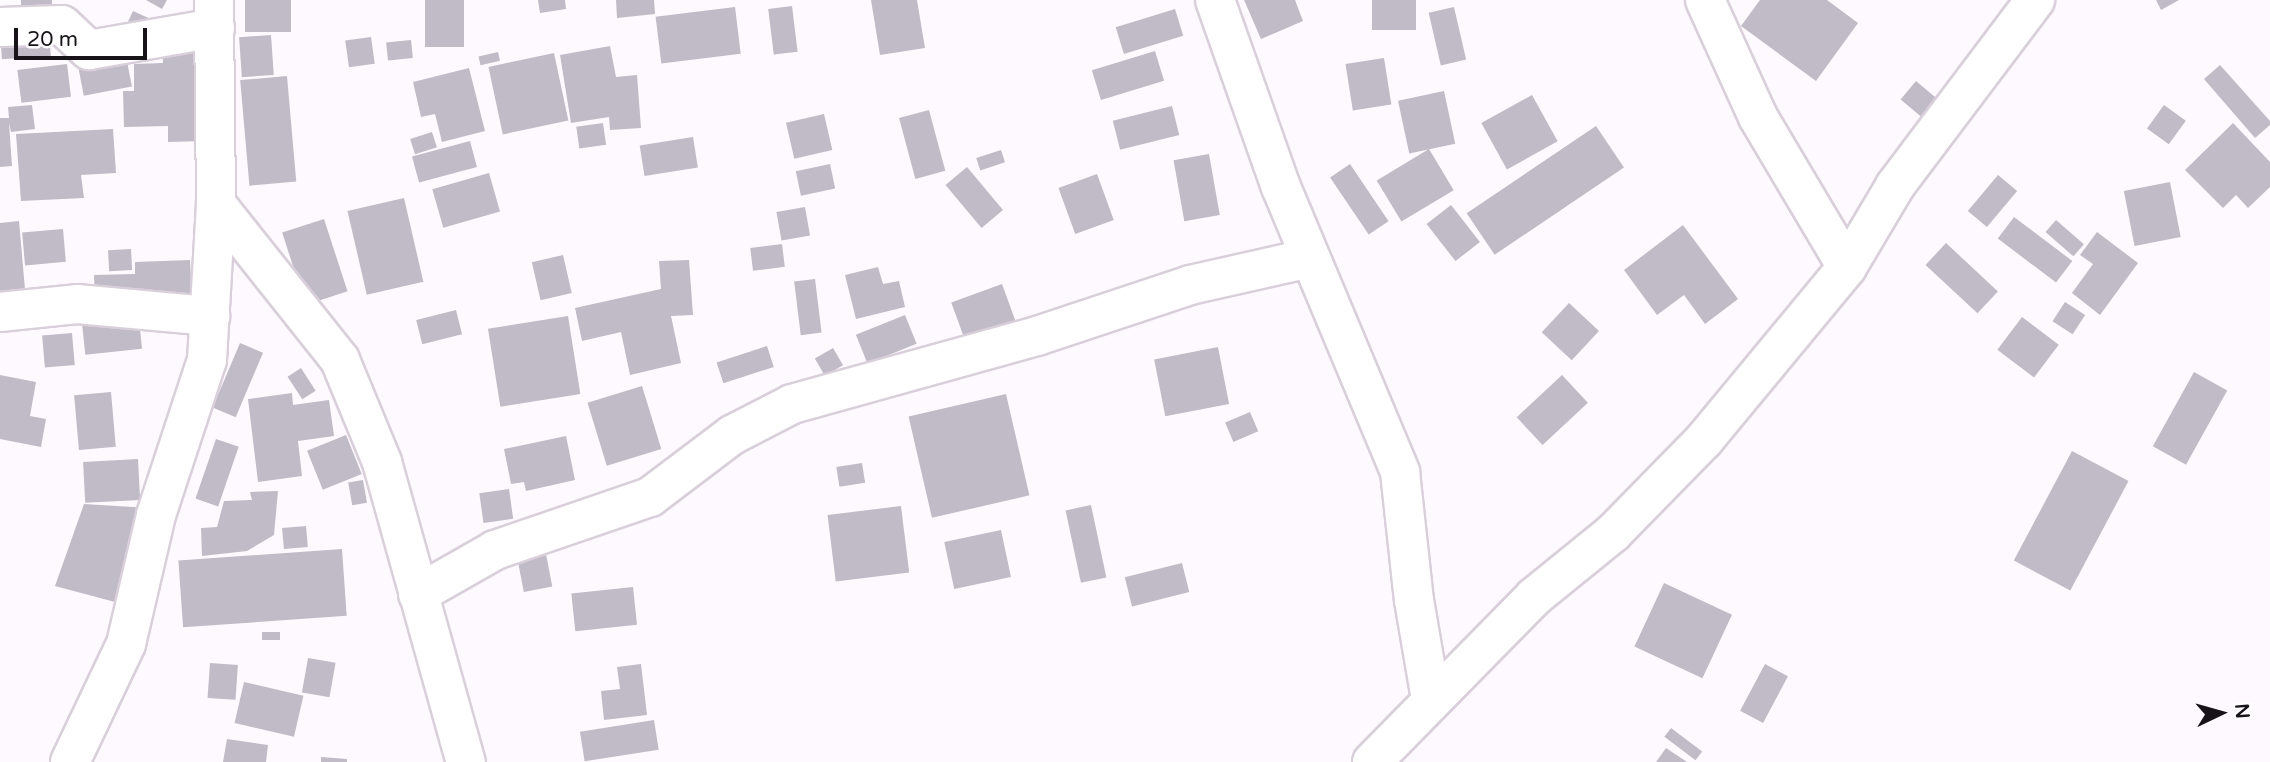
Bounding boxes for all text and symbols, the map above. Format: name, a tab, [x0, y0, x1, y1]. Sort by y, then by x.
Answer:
scale bar	[18, 14, 150, 58]
text: 20 m	[27, 27, 78, 52]
north arrow	[2186, 678, 2256, 748]
text: N	[2230, 703, 2254, 720]

